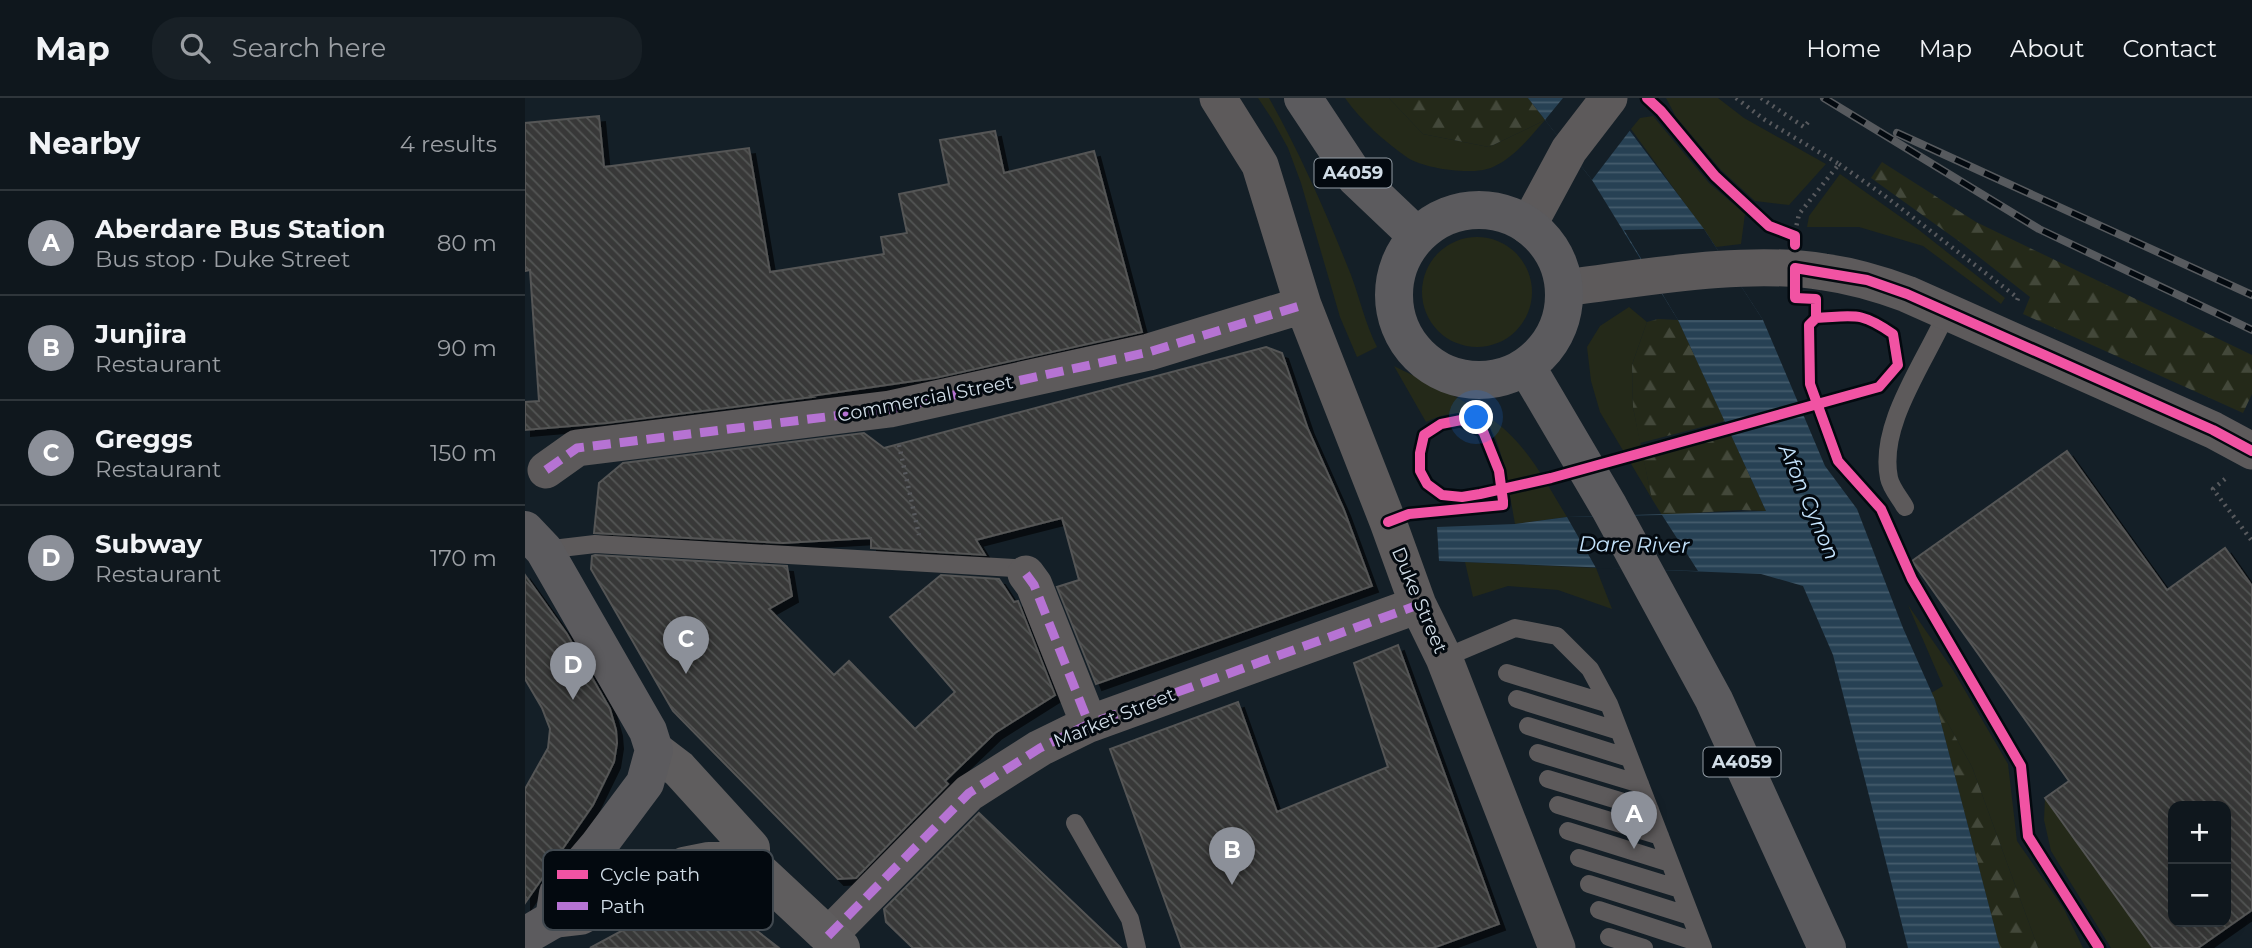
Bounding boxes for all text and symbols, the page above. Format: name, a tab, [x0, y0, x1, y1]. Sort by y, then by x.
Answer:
search box	[152, 17, 642, 80]
text: Map	[35, 28, 110, 68]
icon: search	[176, 29, 214, 67]
text: Search here	[232, 32, 386, 64]
text: Home	[1806, 34, 1881, 63]
text: Map	[1919, 34, 1972, 63]
text: About	[2010, 34, 2084, 63]
text: Contact	[2122, 34, 2217, 63]
text: Nearby	[28, 125, 140, 162]
text: 4 results	[400, 130, 497, 158]
road number: A4059	[1315, 158, 1391, 188]
text: Aberdare Bus Station	[95, 213, 386, 245]
text: A	[42, 229, 60, 257]
text: 80 m	[437, 229, 497, 257]
text: Bus stop · Duke Street	[95, 245, 350, 273]
text: Junjira	[95, 318, 187, 350]
text: B	[42, 334, 60, 362]
text: 90 m	[437, 334, 497, 362]
text: Restaurant	[95, 350, 221, 378]
street label: Commercial Street	[835, 370, 1015, 427]
your location	[1459, 400, 1493, 434]
text: Greggs	[95, 423, 193, 455]
text: C	[43, 439, 59, 467]
text: 150 m	[430, 439, 497, 467]
water label: Afon Cynon	[1773, 439, 1845, 563]
text: Restaurant	[95, 455, 221, 483]
text: Subway	[95, 528, 202, 560]
water label: Dare River	[1578, 531, 1690, 558]
text: D	[42, 544, 61, 572]
text: 170 m	[430, 544, 497, 572]
street label: Duke Street	[1387, 544, 1452, 657]
text: Restaurant	[95, 560, 221, 588]
pin: C	[663, 616, 709, 674]
pin: D	[550, 642, 596, 700]
street label: Market Street	[1050, 682, 1179, 752]
road number: A4059	[1703, 748, 1781, 776]
pin: A	[1611, 791, 1657, 849]
map controls	[2168, 801, 2231, 927]
button: +	[2168, 801, 2231, 864]
pin: B	[1209, 827, 1255, 885]
legend	[543, 850, 773, 930]
text: Cycle path	[600, 863, 700, 886]
button: −	[2168, 864, 2231, 927]
text: Path	[600, 895, 645, 918]

